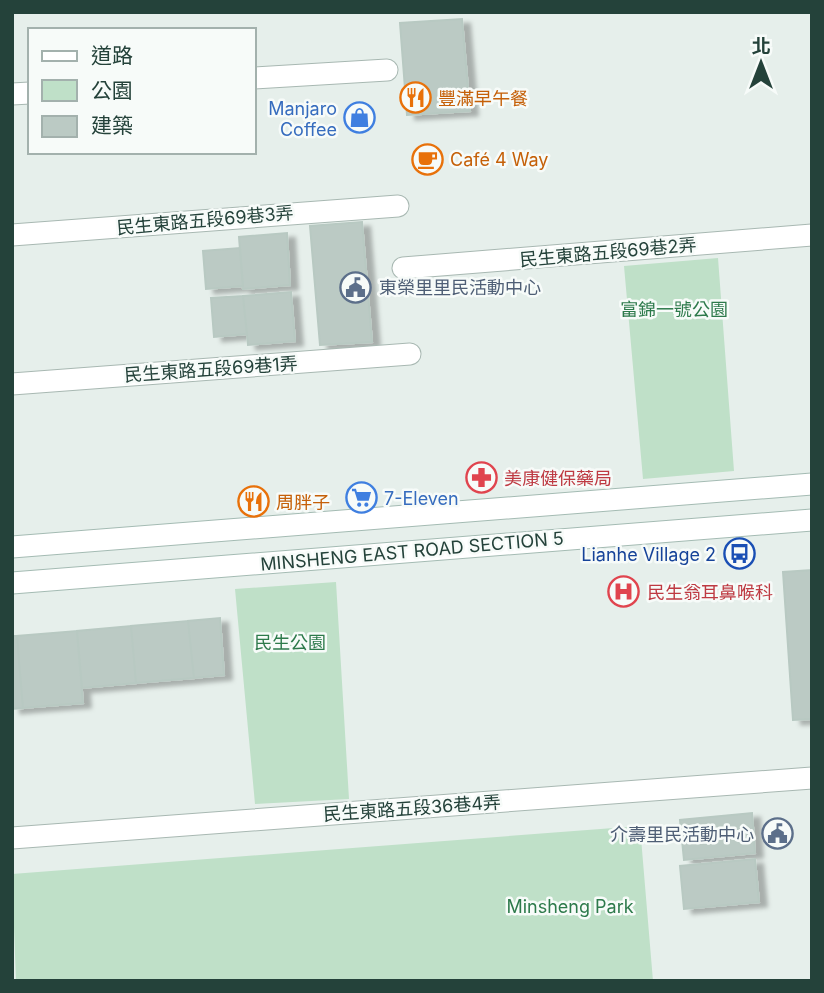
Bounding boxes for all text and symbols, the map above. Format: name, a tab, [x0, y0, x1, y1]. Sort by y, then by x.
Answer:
legend	[28, 28, 256, 154]
north arrow	[726, 28, 796, 98]
text: 北	[751, 35, 771, 58]
text: 道路	[91, 43, 133, 68]
text: 公園	[91, 78, 133, 103]
restaurant icon: 豐滿早午餐	[398, 81, 432, 115]
place label: 豐滿早午餐	[438, 88, 528, 109]
place label: Manjaro Coffee	[268, 98, 337, 140]
shop icon: Manjaro Coffee	[343, 101, 377, 135]
text: 建築	[91, 113, 133, 138]
cafe icon: Café 4 Way	[410, 142, 444, 176]
place label: Café 4 Way	[450, 149, 548, 170]
street label: 民生東路五段69巷3弄	[116, 202, 294, 238]
street label: 民生東路五段69巷2弄	[519, 234, 697, 270]
public building icon: 東榮里里民活動中心	[339, 270, 373, 304]
place label: 東榮里里民活動中心	[379, 277, 541, 298]
park label: 富錦一號公園	[620, 299, 728, 320]
street label: 民生東路五段69巷1弄	[124, 352, 298, 386]
pharmacy icon: 美康健保藥局	[464, 461, 498, 495]
place label: 美康健保藥局	[504, 468, 612, 489]
supermarket icon: 7-Eleven	[344, 481, 378, 515]
restaurant icon: 周胖子	[236, 485, 270, 519]
place label: 7-Eleven	[384, 488, 459, 509]
place label: 周胖子	[276, 492, 330, 513]
street label: MINSHENG EAST ROAD SECTION 5	[259, 527, 565, 575]
bus stop icon: Lianhe Village 2	[722, 537, 756, 571]
place label: Lianhe Village 2	[581, 544, 716, 565]
hospital icon: 民生翁耳鼻喉科	[607, 575, 641, 609]
place label: 民生翁耳鼻喉科	[647, 582, 773, 603]
park label: 民生公園	[254, 632, 326, 653]
street label: 民生東路五段36巷4弄	[323, 791, 501, 825]
public building icon: 介壽里民活動中心	[760, 817, 794, 851]
place label: 介壽里民活動中心	[610, 824, 754, 845]
park label: Minsheng Park	[506, 896, 634, 917]

